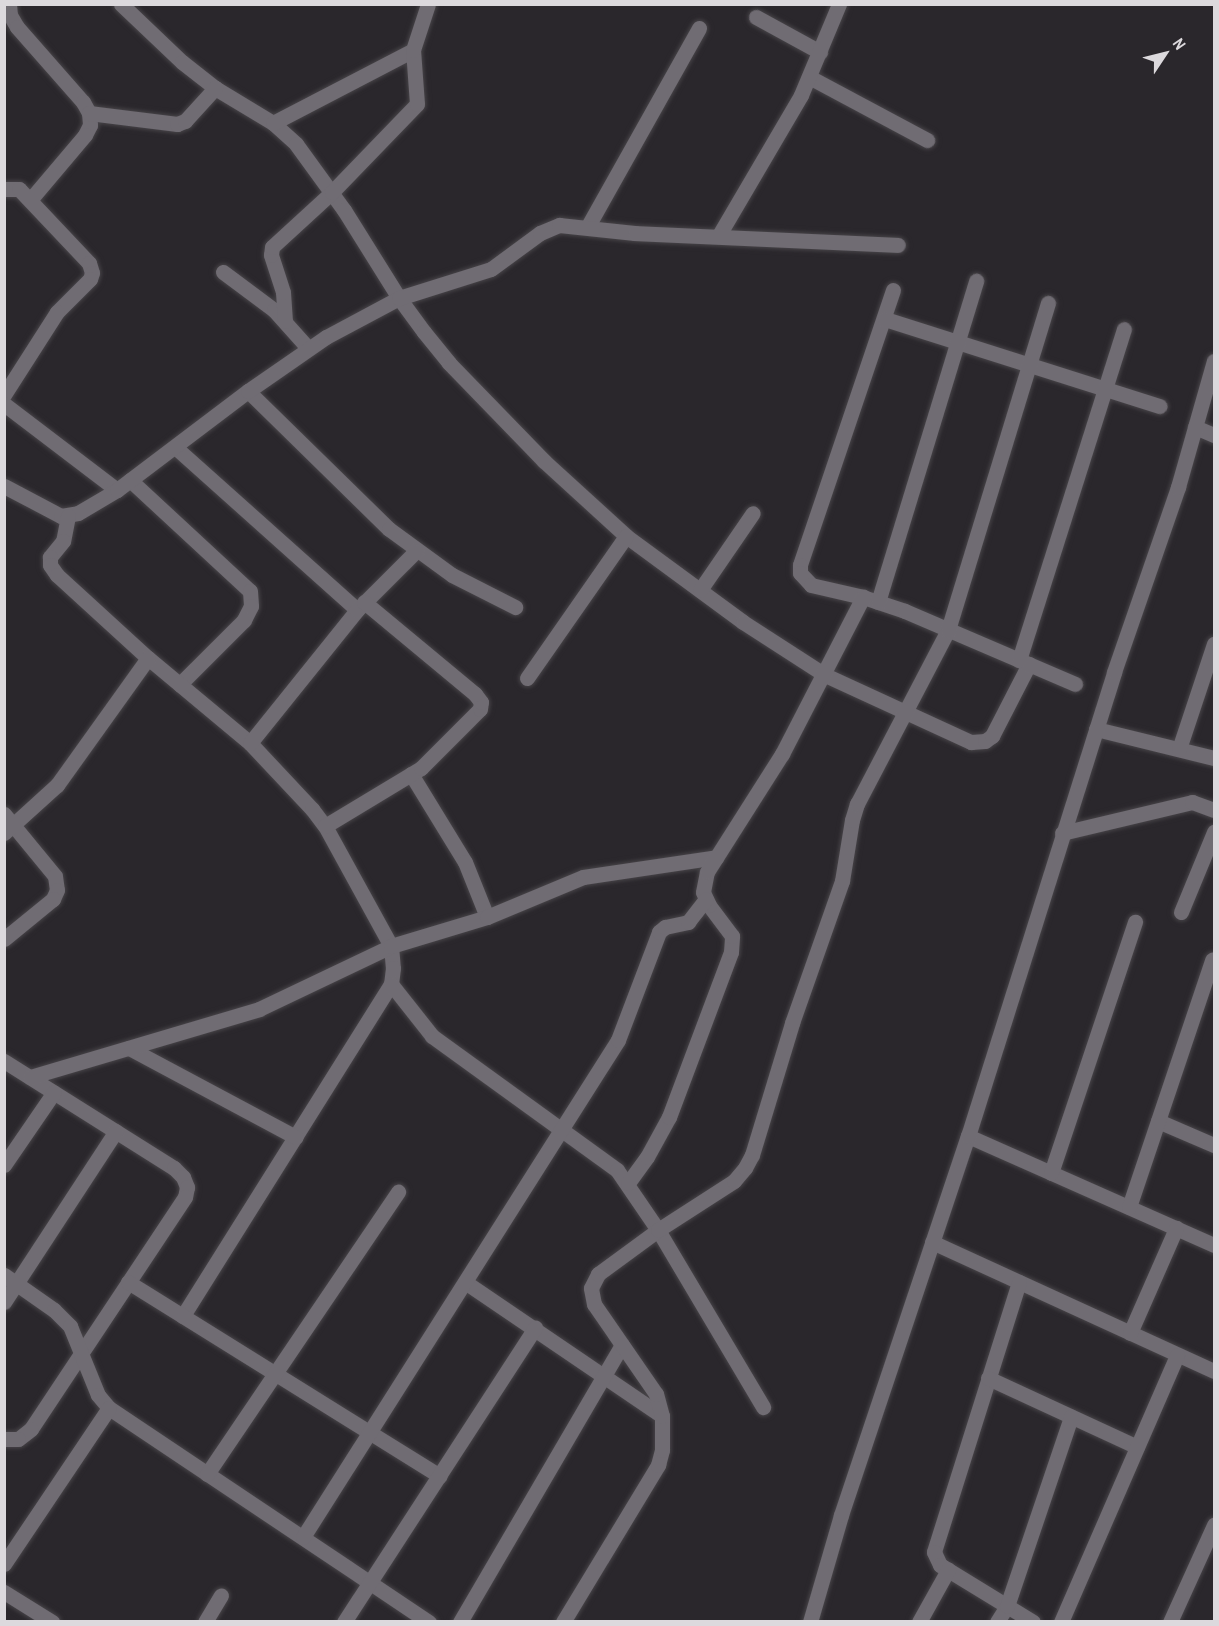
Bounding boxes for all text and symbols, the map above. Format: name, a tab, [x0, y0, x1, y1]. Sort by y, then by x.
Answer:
north arrow	[1135, 24, 1195, 84]
text: N	[1168, 33, 1191, 54]

